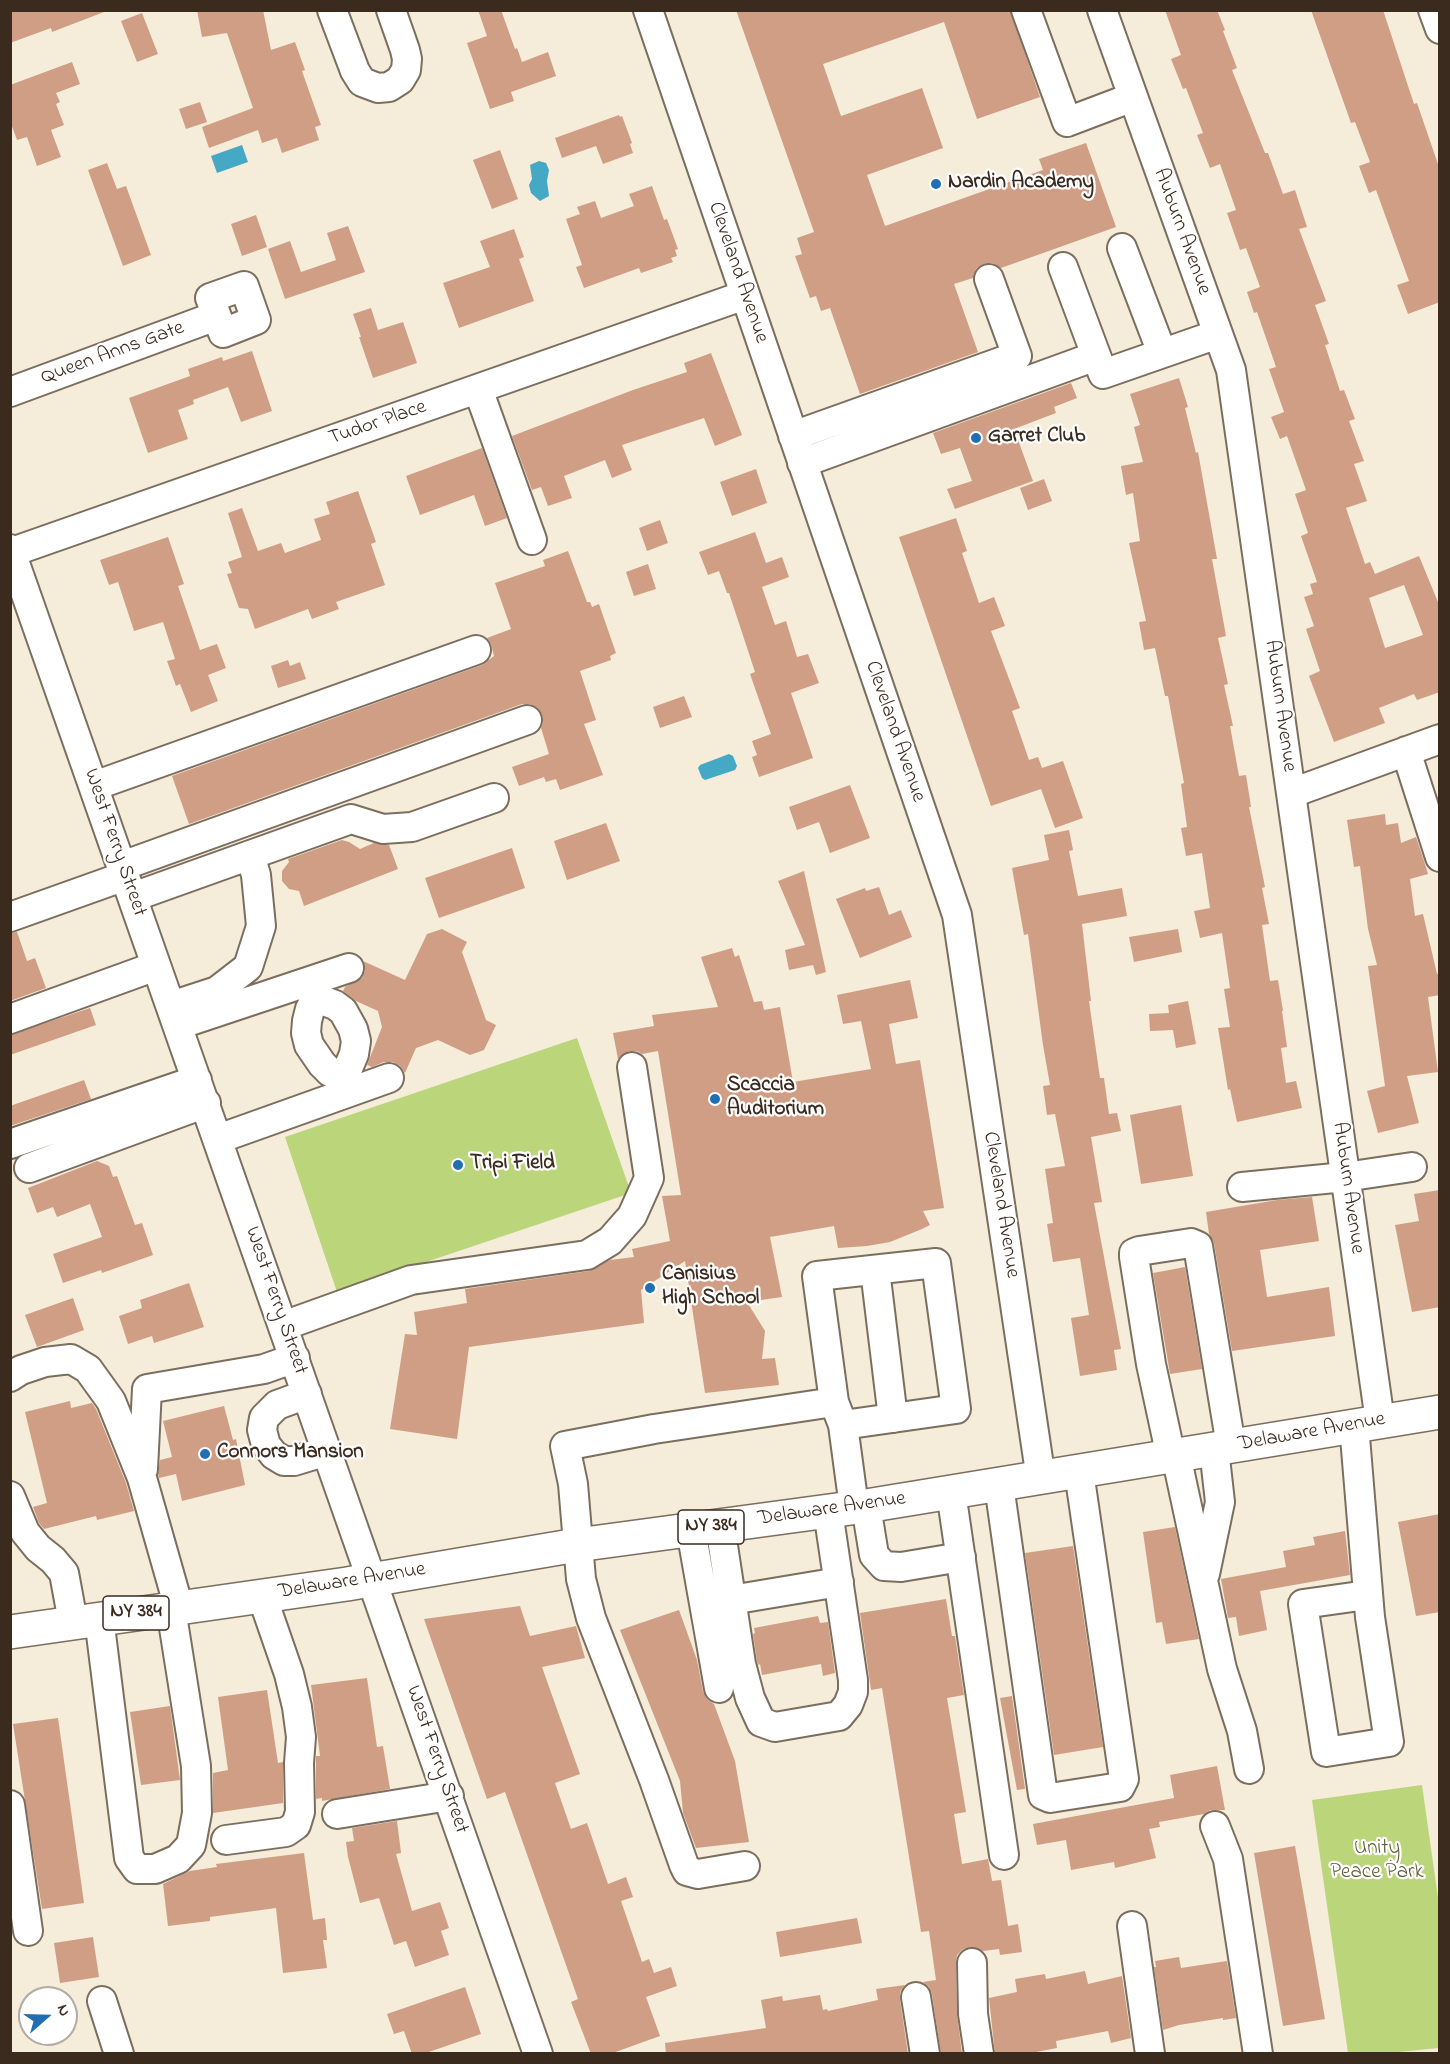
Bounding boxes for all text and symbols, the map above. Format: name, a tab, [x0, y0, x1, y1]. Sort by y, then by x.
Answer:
street label: Auburn Avenue	[1146, 165, 1216, 299]
place label: Nardin Academy	[948, 171, 1094, 197]
marker: Nardin Academy	[929, 177, 943, 191]
street label: Cleveland Avenue	[701, 199, 773, 347]
street label: Queen Anns Gate	[38, 316, 188, 392]
street label: Tudor Place	[326, 396, 430, 452]
place label: Garret Club	[988, 425, 1085, 451]
marker: Garret Club	[969, 431, 983, 445]
street label: Auburn Avenue	[1257, 638, 1301, 774]
street label: Cleveland Avenue	[858, 658, 930, 806]
street label: West Ferry Street	[77, 766, 151, 920]
place label: Scaccia Auditorium	[727, 1074, 824, 1124]
marker: Scaccia Auditorium	[708, 1092, 722, 1106]
street label: Auburn Avenue	[1325, 1120, 1369, 1256]
street label: Cleveland Avenue	[976, 1130, 1024, 1280]
place label: Tripi Field	[470, 1152, 555, 1178]
marker: Tripi Field	[451, 1158, 465, 1172]
street label: West Ferry Street	[238, 1224, 312, 1378]
place label: Canisius High School	[662, 1263, 759, 1313]
marker: Canisius High School	[643, 1281, 657, 1295]
street label: Delaware Avenue	[1237, 1408, 1387, 1458]
place label: Connors Mansion	[217, 1441, 364, 1467]
marker: Connors Mansion	[198, 1447, 212, 1461]
street label: Delaware Avenue	[757, 1487, 907, 1533]
road number: NY 384	[678, 1510, 744, 1544]
street label: Delaware Avenue	[277, 1558, 427, 1606]
road number: NY 384	[103, 1596, 169, 1630]
street label: West Ferry Street	[399, 1683, 473, 1837]
park label: Unity Peace Park	[1330, 1837, 1424, 1887]
north arrow	[18, 1986, 78, 2046]
text: N	[50, 2001, 76, 2020]

